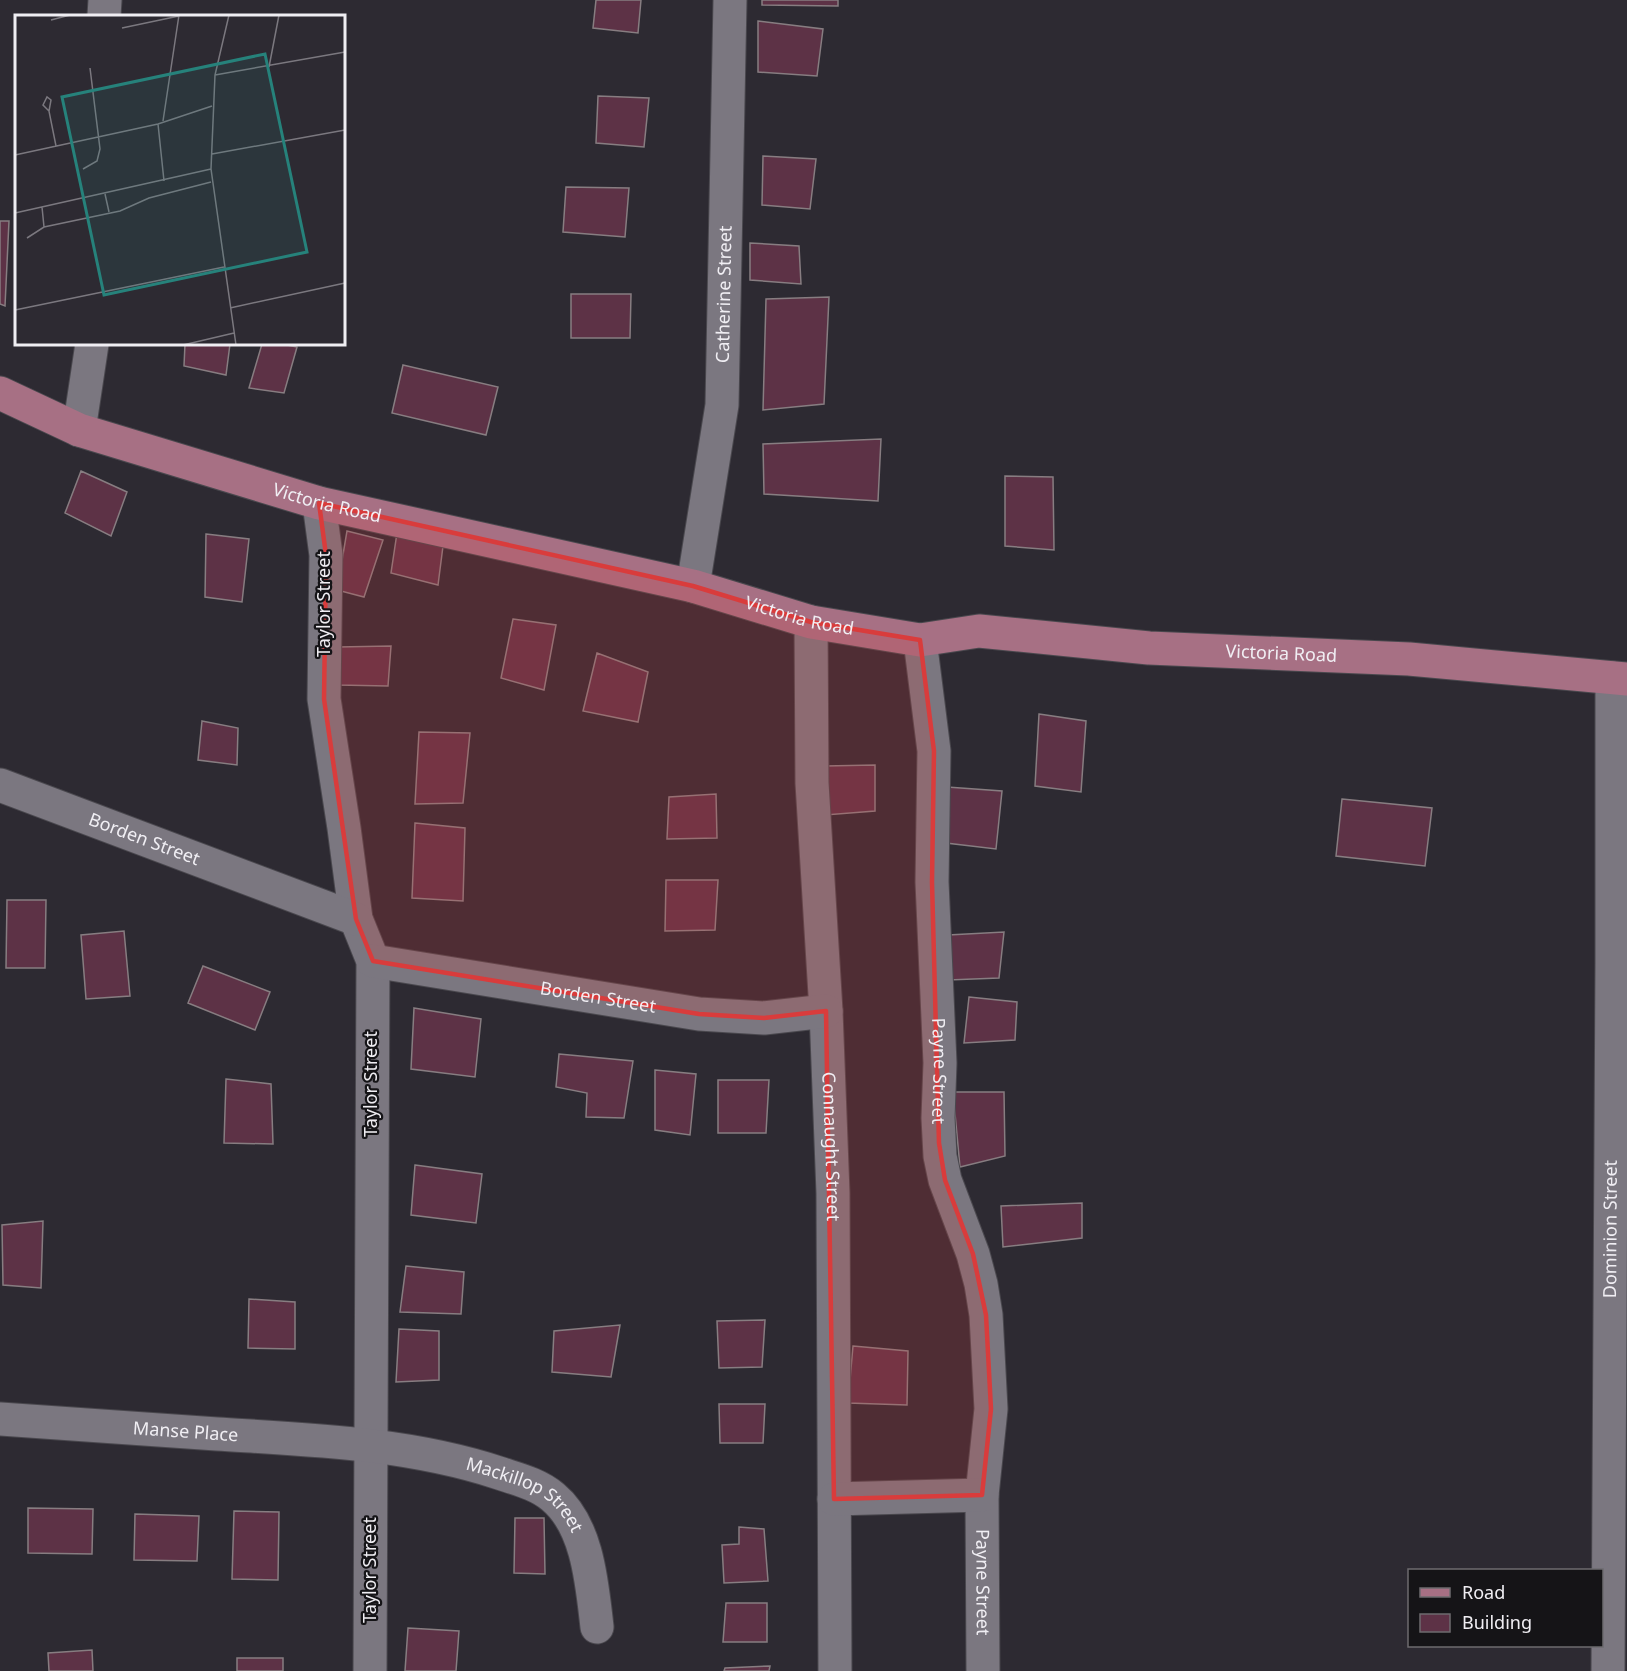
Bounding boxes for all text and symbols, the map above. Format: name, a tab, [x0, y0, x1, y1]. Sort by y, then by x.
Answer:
inset map	[15, 15, 345, 345]
street label: Catherine Street	[710, 225, 737, 363]
street label: Victoria Road	[270, 477, 384, 528]
street label: Taylor Street	[311, 551, 335, 657]
street label: Victoria Road	[742, 590, 856, 640]
street label: Victoria Road	[1225, 638, 1338, 667]
street label: Borden Street	[86, 806, 204, 870]
street label: Borden Street	[539, 975, 658, 1018]
street label: Payne Street	[927, 1017, 953, 1125]
street label: Taylor Street	[358, 1031, 382, 1137]
street label: Connaught Street	[817, 1071, 846, 1222]
street label: Dominion Street	[1597, 1159, 1622, 1298]
street label: Manse Place	[132, 1415, 239, 1446]
street label: Mackillop Street	[464, 1451, 590, 1536]
street label: Taylor Street	[357, 1517, 381, 1623]
street label: Payne Street	[971, 1529, 996, 1636]
legend	[1408, 1569, 1603, 1647]
text: Road	[1462, 1580, 1505, 1604]
text: Building	[1462, 1610, 1532, 1634]

